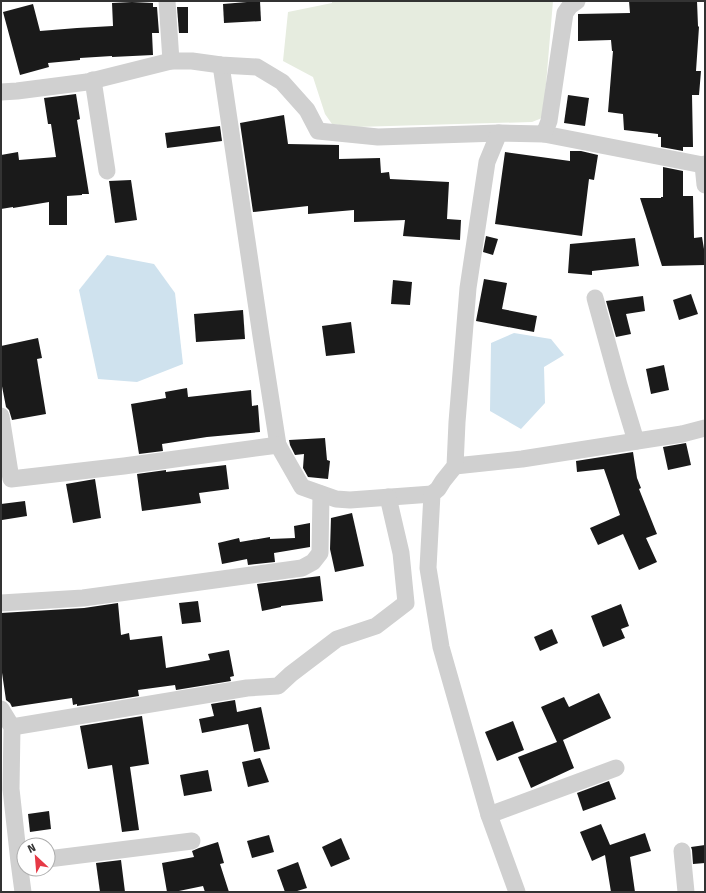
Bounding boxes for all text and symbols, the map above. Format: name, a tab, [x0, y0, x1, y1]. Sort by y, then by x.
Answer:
north arrow	[16, 837, 56, 877]
text: N	[26, 841, 38, 856]

